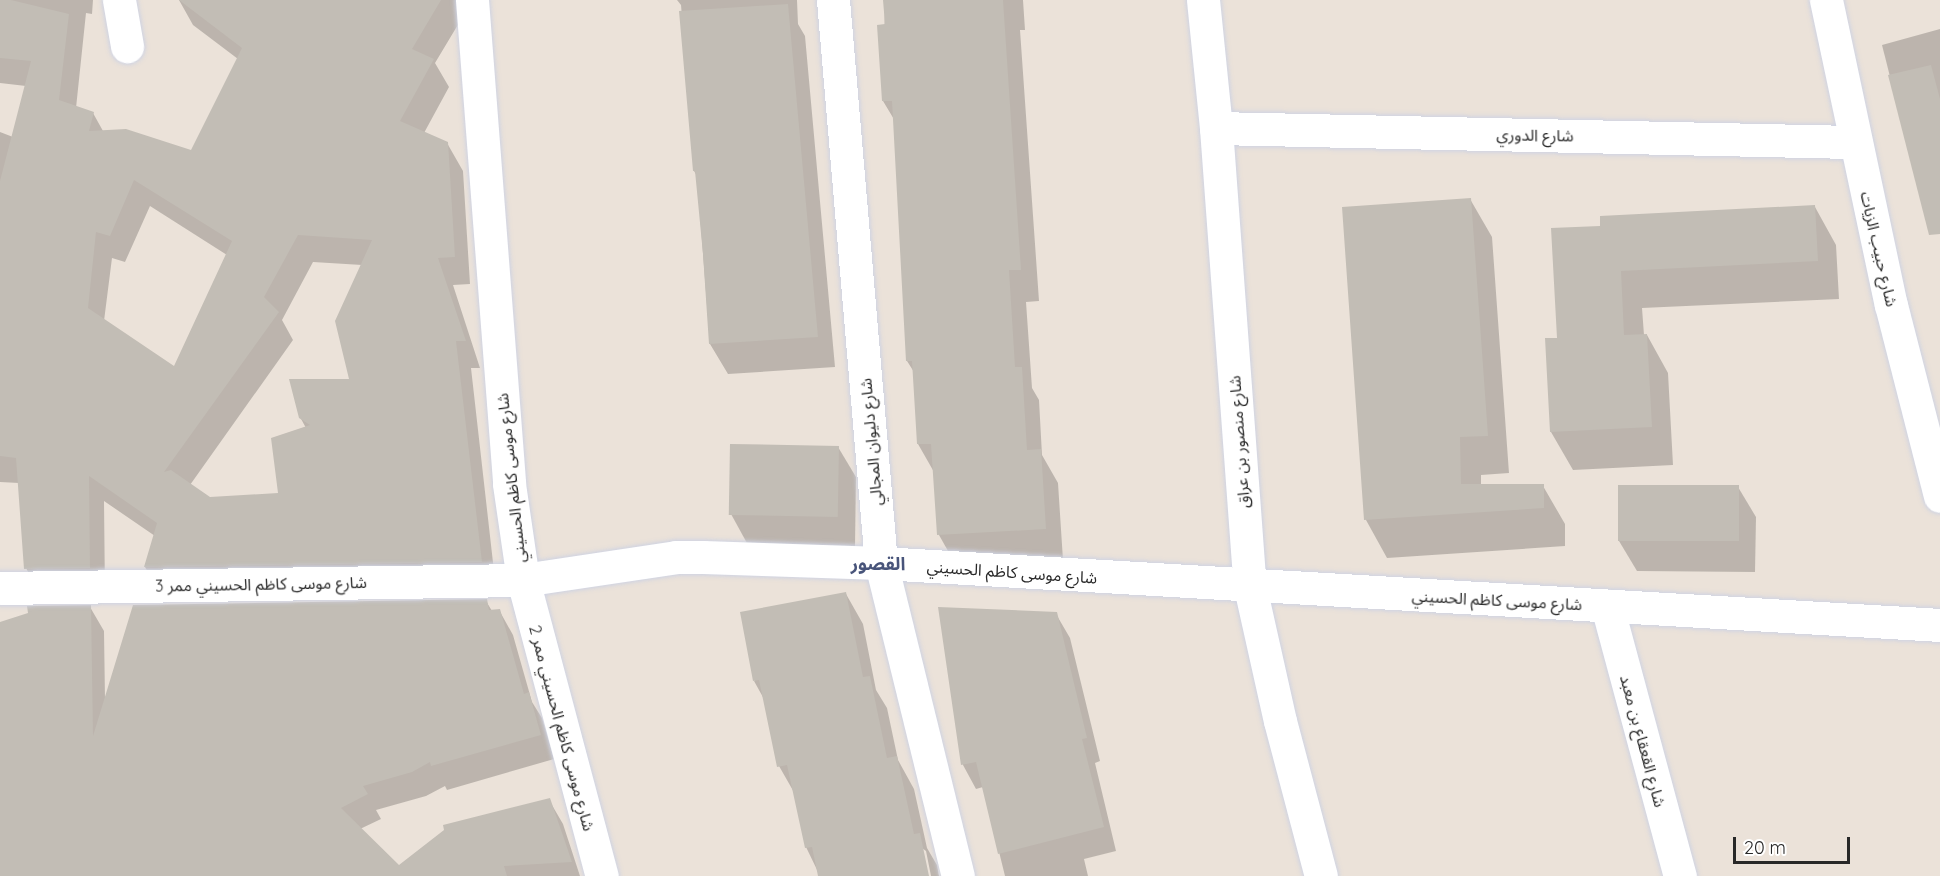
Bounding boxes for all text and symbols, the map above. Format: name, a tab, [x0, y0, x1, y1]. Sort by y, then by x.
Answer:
street label: شارع الدوري	[1496, 125, 1574, 145]
street label: شارع حبيب الزيات	[1856, 190, 1902, 308]
street label: شارع منصور بن عراق	[1225, 375, 1253, 509]
street label: شارع دليوان المجالي	[856, 377, 886, 507]
street label: شارع موسى كاظم الحسيني	[493, 392, 529, 564]
district label: القصور	[851, 553, 905, 575]
street label: شارع موسى كاظم الحسيني	[926, 556, 1098, 588]
street label: شارع موسى كاظم الحسيني ممر 3	[155, 573, 367, 595]
street label: شارع موسى كاظم الحسيني	[1411, 586, 1583, 614]
street label: شارع موسى كاظم الحسيني ممر 2	[525, 623, 599, 833]
street label: شارع القعقاع بن معبد	[1616, 673, 1670, 809]
scale bar	[1736, 825, 1853, 863]
text: 20 m	[1744, 836, 1786, 859]

